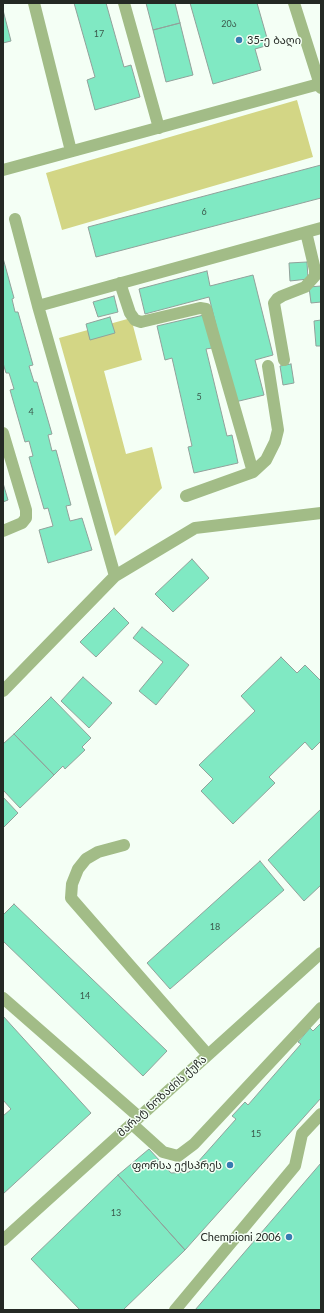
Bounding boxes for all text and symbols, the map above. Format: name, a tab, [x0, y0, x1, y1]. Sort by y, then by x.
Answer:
house number: 20ა	[221, 19, 237, 29]
house number: 17	[94, 29, 104, 39]
place label: 35-ე ბაღი	[247, 33, 301, 47]
marker: 35-ე ბაღი	[234, 35, 244, 45]
house number: 6	[201, 207, 207, 217]
house number: 5	[196, 392, 202, 402]
house number: 4	[28, 407, 34, 417]
house number: 18	[210, 922, 220, 932]
house number: 14	[80, 991, 90, 1001]
street label: მარატ ნოზაძის ქუჩა	[115, 1053, 209, 1139]
house number: 15	[251, 1129, 261, 1139]
place label: ფორსა ექსპრეს	[132, 1158, 222, 1172]
marker: ფორსა ექსპრეს	[225, 1160, 235, 1170]
house number: 13	[111, 1208, 121, 1218]
place label: Chempioni 2006	[201, 1230, 281, 1244]
marker: Chempioni 2006	[284, 1232, 294, 1242]

